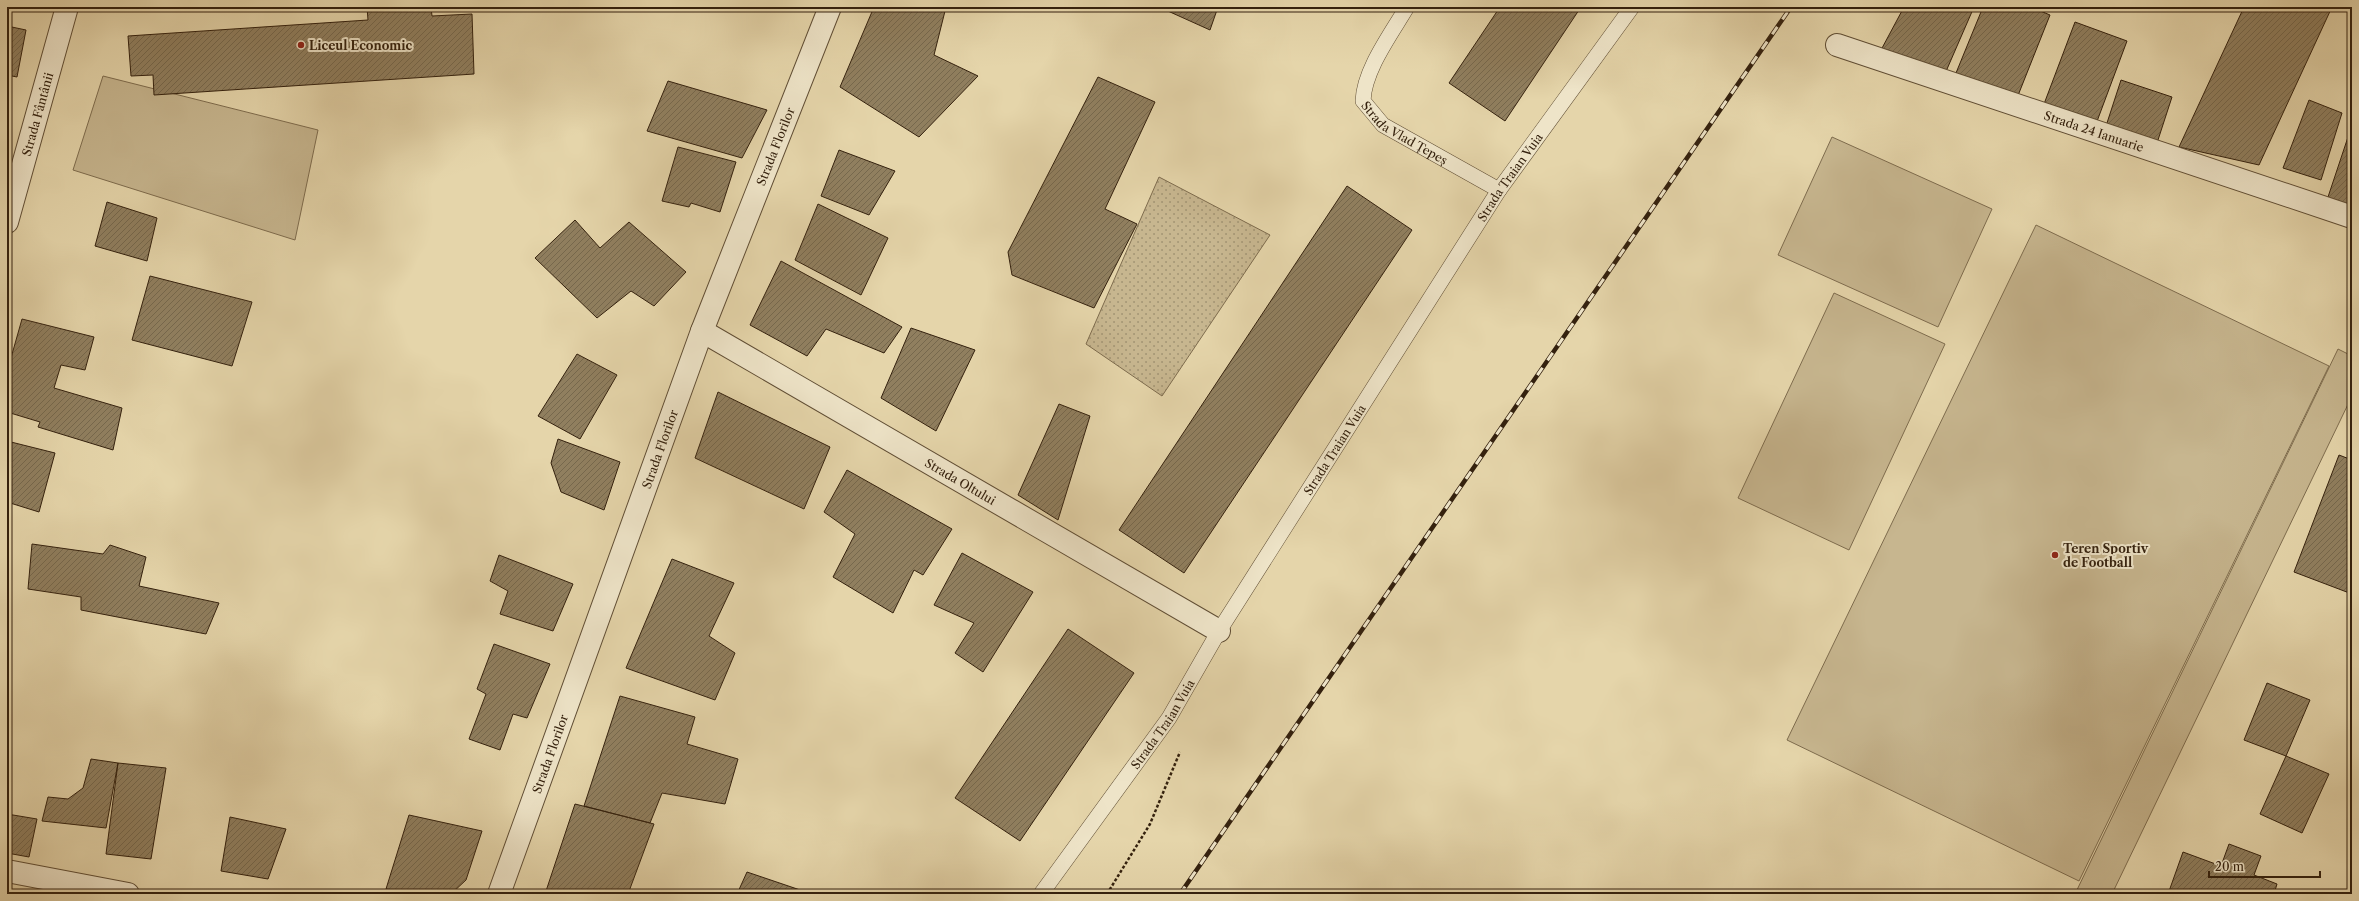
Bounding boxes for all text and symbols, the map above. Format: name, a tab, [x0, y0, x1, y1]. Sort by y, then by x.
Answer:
place label: Liceul Economic	[309, 38, 413, 53]
marker: Liceul Economic	[296, 40, 306, 50]
street label: Strada Fântânii	[18, 70, 56, 158]
street label: Strada Vlad Țepeș	[1359, 98, 1450, 168]
street label: Strada Florilor	[753, 105, 797, 188]
street label: Strada 24 Ianuarie	[2042, 107, 2146, 155]
street label: Strada Traian Vuia	[1474, 129, 1546, 224]
street label: Strada Traian Vuia	[1300, 401, 1369, 498]
street label: Strada Florilor	[638, 407, 681, 491]
street label: Strada Oltului	[923, 455, 999, 508]
place label: Teren Sportiv de Football	[2063, 541, 2149, 570]
marker: Teren Sportiv de Football	[2050, 550, 2060, 560]
street label: Strada Traian Vuia	[1127, 676, 1198, 772]
street label: Strada Florilor	[528, 712, 571, 795]
scale bar	[2209, 853, 2320, 879]
text: 20 m	[2215, 859, 2244, 874]

